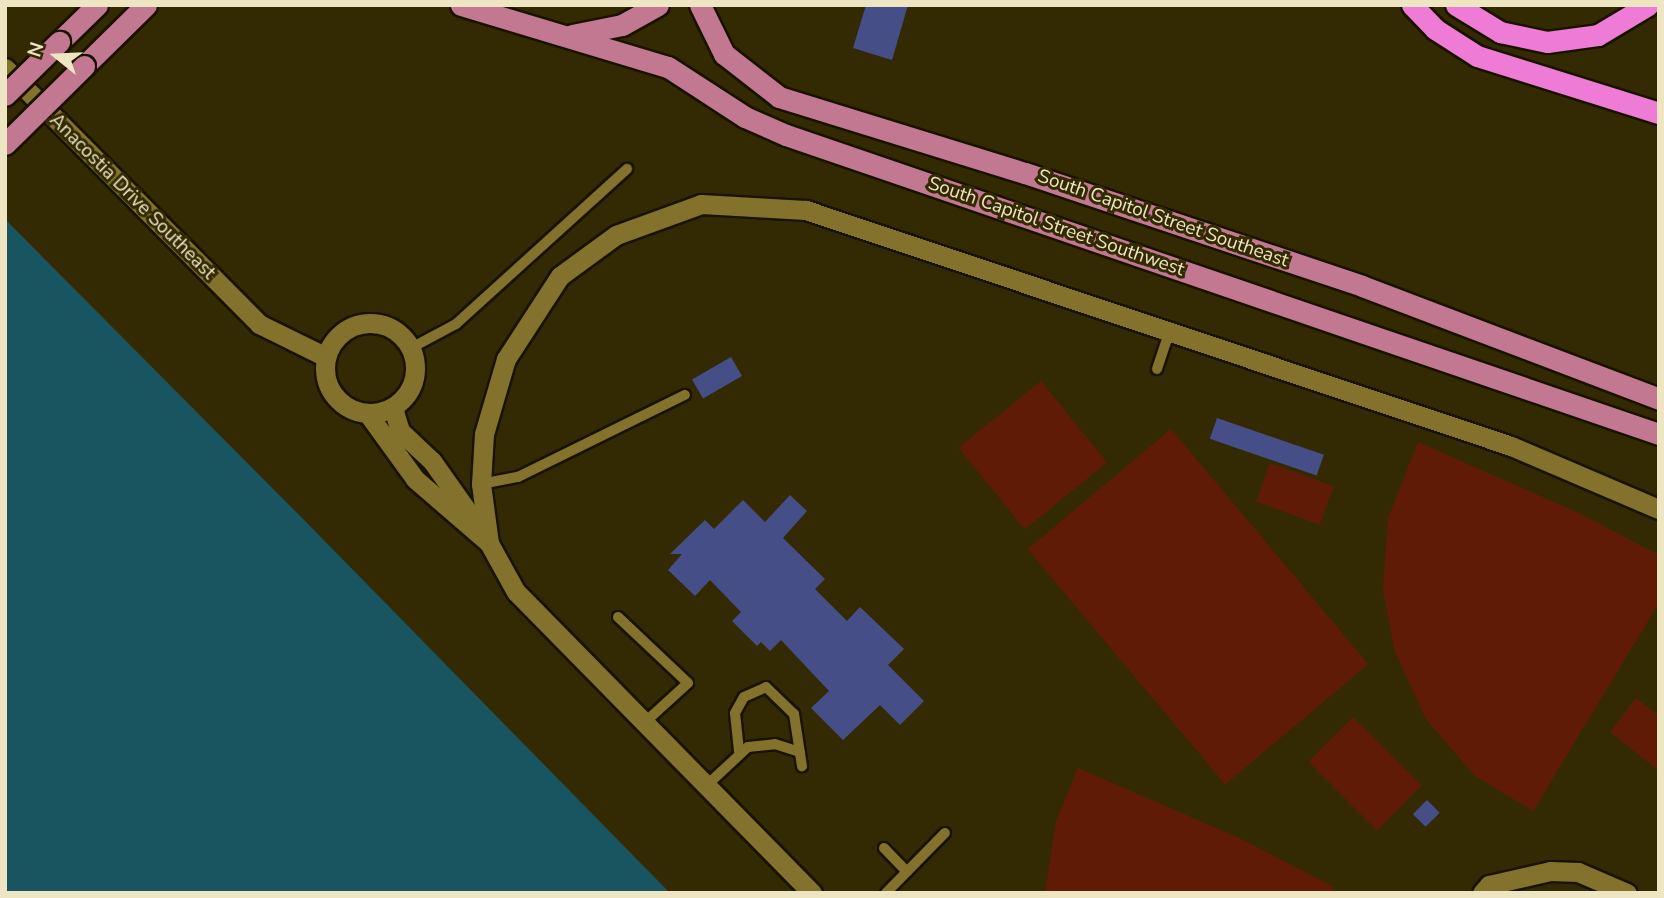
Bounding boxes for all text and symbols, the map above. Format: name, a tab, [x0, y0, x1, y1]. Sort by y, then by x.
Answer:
north arrow	[21, 21, 91, 91]
text: N	[21, 39, 51, 60]
street label: Anacostia Drive Southeast	[44, 109, 220, 285]
street label: South Capitol Street Southeast	[1035, 165, 1291, 273]
street label: South Capitol Street Southwest	[925, 172, 1187, 282]

